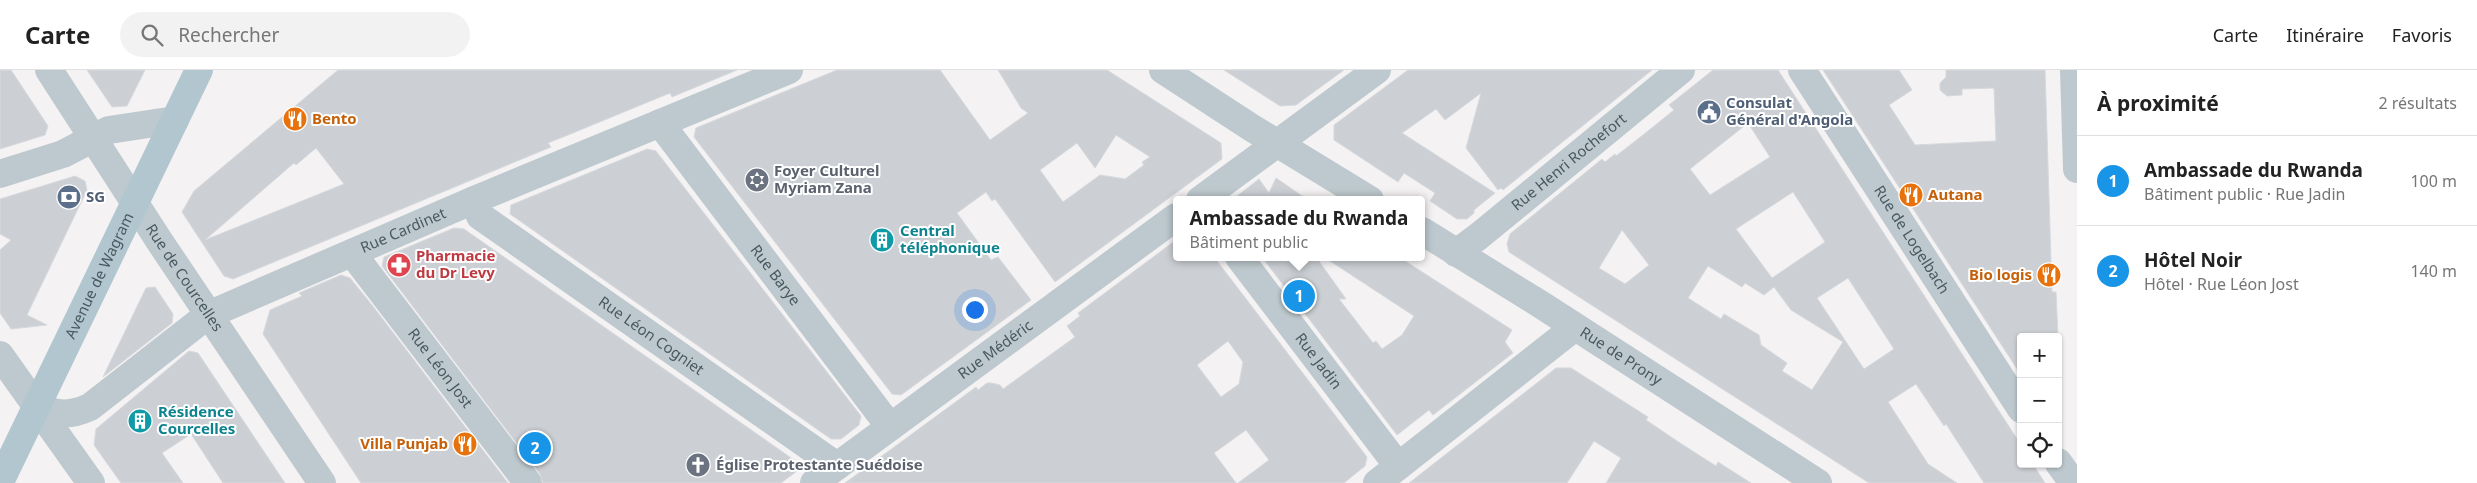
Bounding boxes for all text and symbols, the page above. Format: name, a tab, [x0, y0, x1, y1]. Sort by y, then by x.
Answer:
search box	[120, 12, 470, 57]
text: Carte	[25, 18, 90, 51]
icon: search	[138, 21, 166, 49]
text: Rechercher	[178, 22, 279, 48]
text: Carte	[2213, 23, 2258, 47]
text: Itinéraire	[2286, 23, 2364, 47]
text: Favoris	[2392, 23, 2452, 47]
text: À proximité	[2097, 89, 2219, 117]
place label: Consulat Général d'Angola	[1726, 92, 1853, 129]
text: 2 résultats	[2379, 92, 2457, 114]
public building icon: Consulat Général d'Angola	[1696, 99, 1722, 125]
restaurant icon: Bento	[282, 106, 308, 132]
place label: Bento	[312, 108, 357, 128]
street label: Rue Henri Rochefort	[1507, 108, 1630, 214]
text: Ambassade du Rwanda	[2144, 157, 2363, 183]
place label: Foyer Culturel Myriam Zana	[774, 160, 879, 197]
synagogue icon: Foyer Culturel Myriam Zana	[744, 167, 770, 193]
text: 1	[2108, 170, 2118, 192]
text: 100 m	[2410, 170, 2457, 192]
street label: Rue de Logelbach	[1870, 181, 1955, 297]
restaurant icon: Autana	[1898, 182, 1924, 208]
text: Bâtiment public · Rue Jadin	[2144, 183, 2345, 205]
bank icon: SG	[56, 184, 82, 210]
place label: Autana	[1928, 184, 1982, 204]
place label: SG	[86, 186, 105, 206]
popup	[1173, 196, 1425, 261]
street label: Rue Cardinet	[357, 202, 449, 257]
text: Ambassade du Rwanda	[1190, 205, 1408, 231]
street label: Avenue de Wagram	[60, 209, 138, 342]
street label: Rue de Courcelles	[142, 220, 228, 335]
place label: Central téléphonique	[900, 220, 1000, 257]
building icon: Central téléphonique	[869, 227, 895, 253]
text: Bâtiment public	[1190, 231, 1308, 253]
street label: Rue Barye	[746, 240, 806, 309]
place label: Pharmacie du Dr Levy	[416, 245, 496, 282]
text: Hôtel Noir	[2144, 247, 2242, 273]
pharmacy icon: Pharmacie du Dr Levy	[386, 252, 412, 278]
text: 2	[2108, 260, 2118, 282]
text: 140 m	[2410, 260, 2457, 282]
restaurant icon: Bio logis	[2036, 262, 2062, 288]
place label: Bio logis	[1969, 264, 2032, 284]
text: Hôtel · Rue Léon Jost	[2144, 273, 2299, 295]
pin: 1	[1283, 277, 1315, 315]
street label: Rue Léon Cogniet	[595, 291, 709, 379]
your location	[962, 297, 988, 323]
street label: Rue Médéric	[953, 315, 1036, 383]
street label: Rue de Prony	[1577, 322, 1667, 389]
street label: Rue Léon Jost	[404, 324, 478, 412]
street label: Rue Jadin	[1291, 328, 1347, 393]
map controls	[2017, 333, 2062, 468]
button: +	[2017, 333, 2062, 378]
button: −	[2017, 378, 2062, 423]
place label: Résidence Courcelles	[158, 401, 235, 438]
building icon: Résidence Courcelles	[127, 408, 153, 434]
button: locate	[2017, 423, 2062, 468]
pin: 2	[519, 429, 551, 467]
restaurant icon: Villa Punjab	[452, 431, 478, 457]
place label: Villa Punjab	[360, 433, 448, 453]
church icon: Église Protestante Suédoise	[685, 452, 711, 478]
place label: Église Protestante Suédoise	[716, 454, 923, 474]

